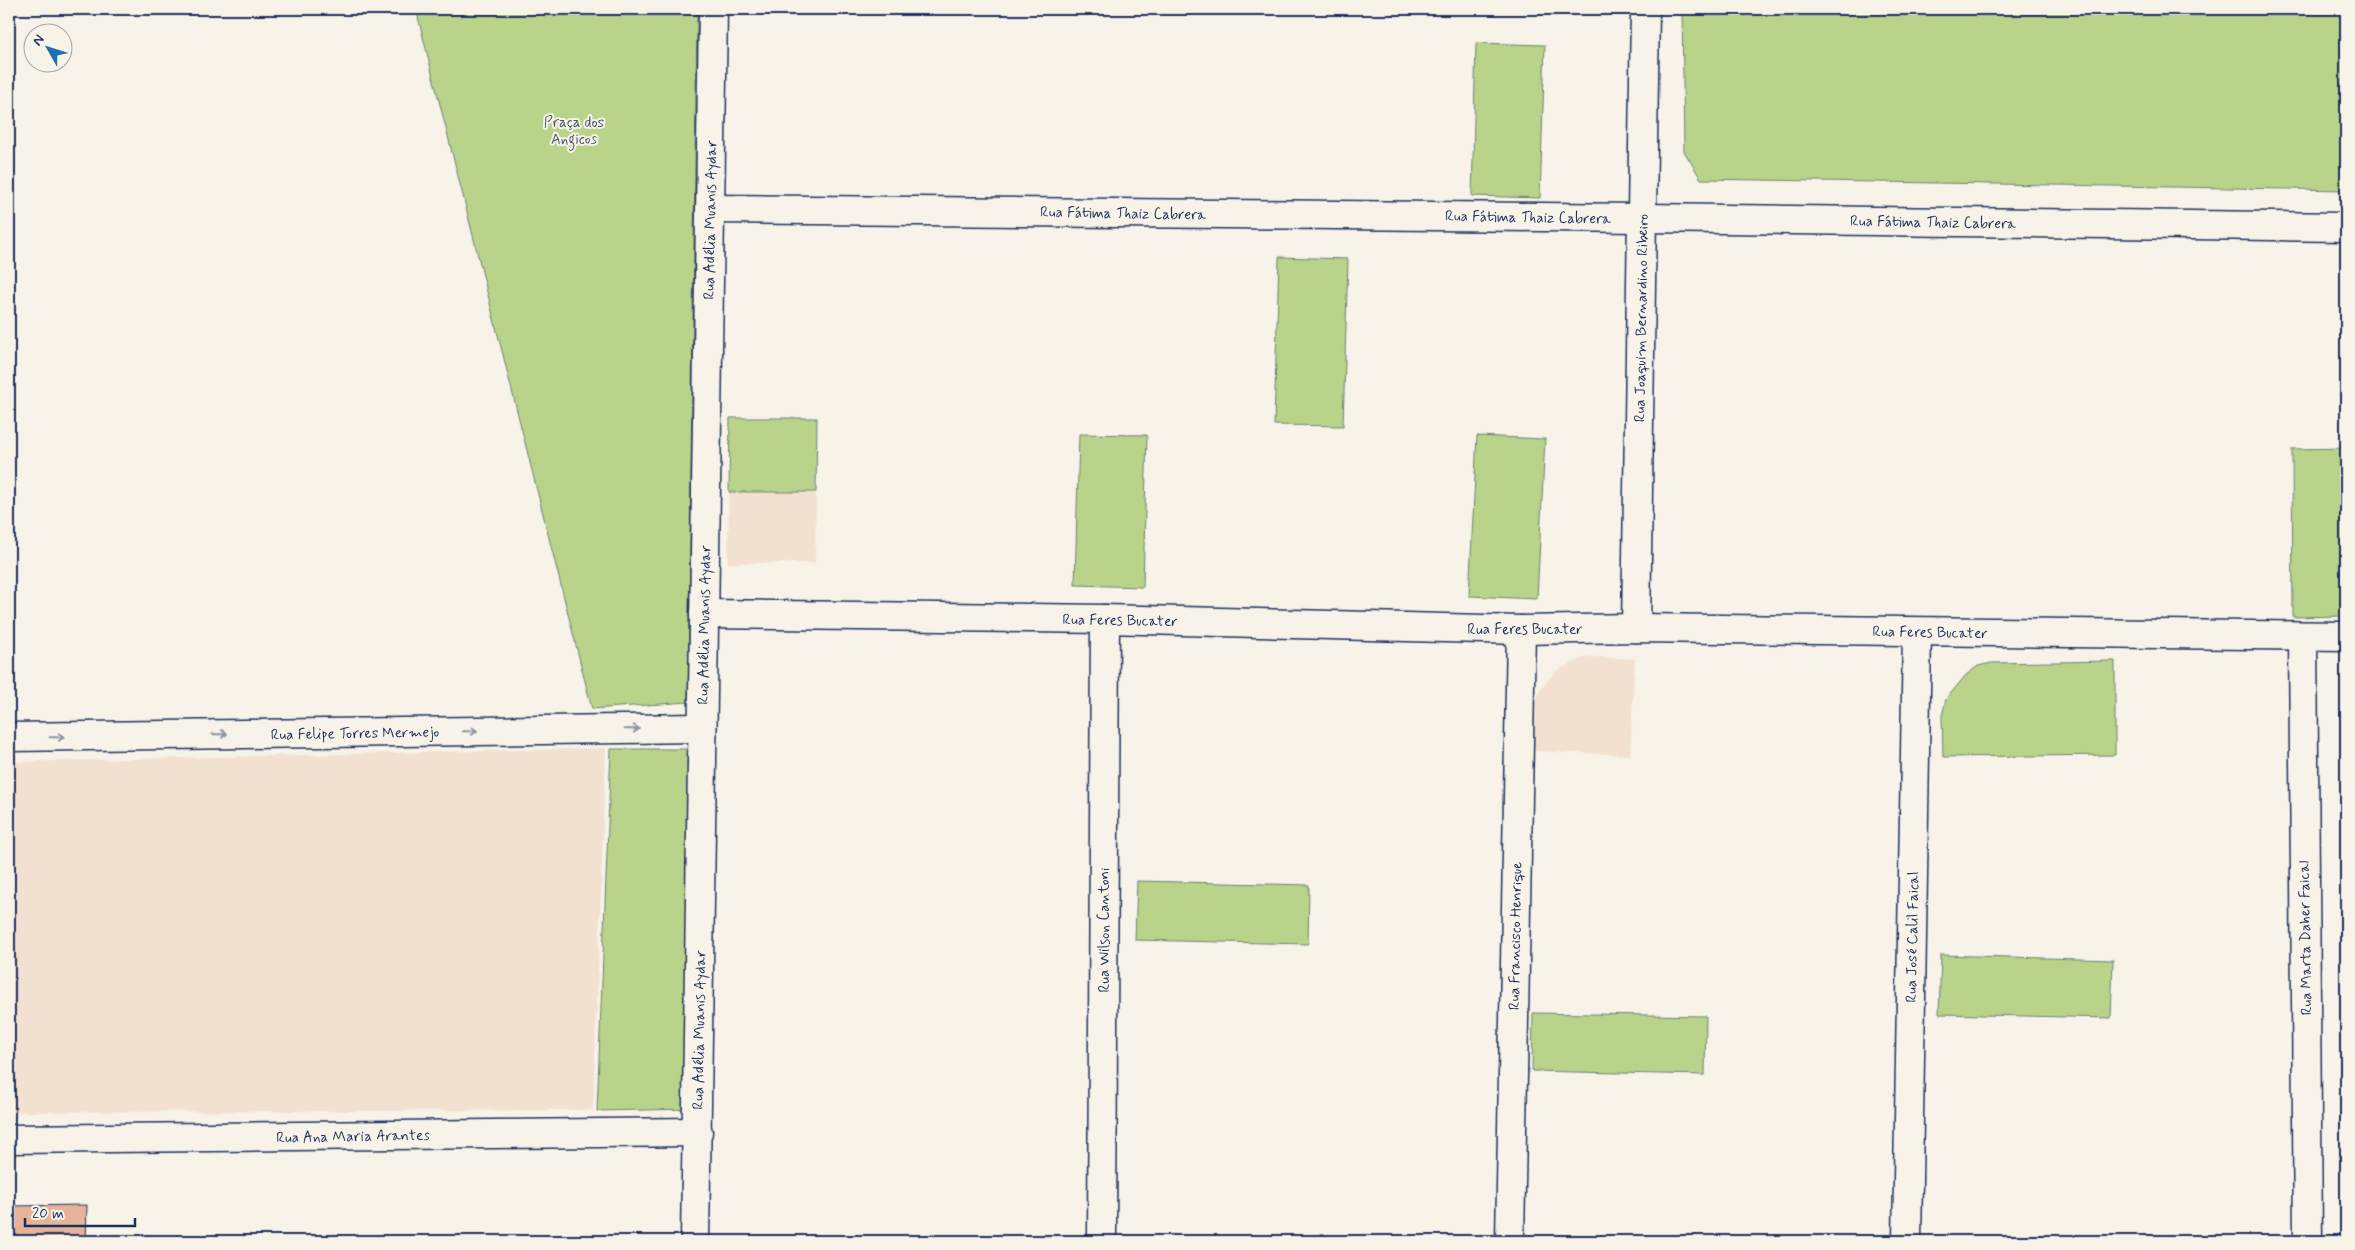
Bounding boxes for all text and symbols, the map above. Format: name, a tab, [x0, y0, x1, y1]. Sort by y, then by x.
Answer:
north arrow	[22, 22, 72, 72]
text: N	[29, 31, 49, 50]
park label: Praça dos Angicos	[544, 113, 605, 151]
street label: Rua Adélia Muanis Aydar	[700, 140, 722, 300]
street label: Rua Fátima Thaiz Cabrera	[1040, 203, 1207, 225]
street label: Rua Fátima Thaiz Cabrera	[1445, 207, 1612, 229]
street label: Rua Fátima Thaiz Cabrera	[1850, 212, 2017, 234]
street label: Rua Joaquim Bernardino Ribeiro	[1630, 214, 1654, 422]
street label: Rua Adélia Muanis Aydar	[694, 545, 716, 705]
street label: Rua Feres Bucater	[1062, 610, 1178, 632]
street label: Rua Feres Bucater	[1467, 620, 1583, 640]
street label: Rua Feres Bucater	[1872, 622, 1988, 644]
street label: Rua Felipe Torres Mermejo	[271, 723, 440, 745]
one-way arrow	[624, 724, 640, 734]
one-way arrow	[462, 726, 478, 736]
one-way arrow	[212, 730, 228, 739]
one-way arrow	[49, 732, 65, 742]
street label: Rua Marta Daher Faical	[2295, 860, 2317, 1016]
street label: Rua Francisco Henrique	[1505, 862, 1527, 1010]
street label: Rua Wilson Cantoni	[1095, 868, 1115, 992]
street label: Rua José Calil Faical	[1902, 871, 1924, 1003]
street label: Rua Adélia Muanis Aydar	[689, 950, 711, 1110]
street label: Rua Ana Maria Arantes	[276, 1126, 430, 1148]
scale bar	[25, 1195, 135, 1227]
text: 20 m	[32, 1204, 64, 1224]

